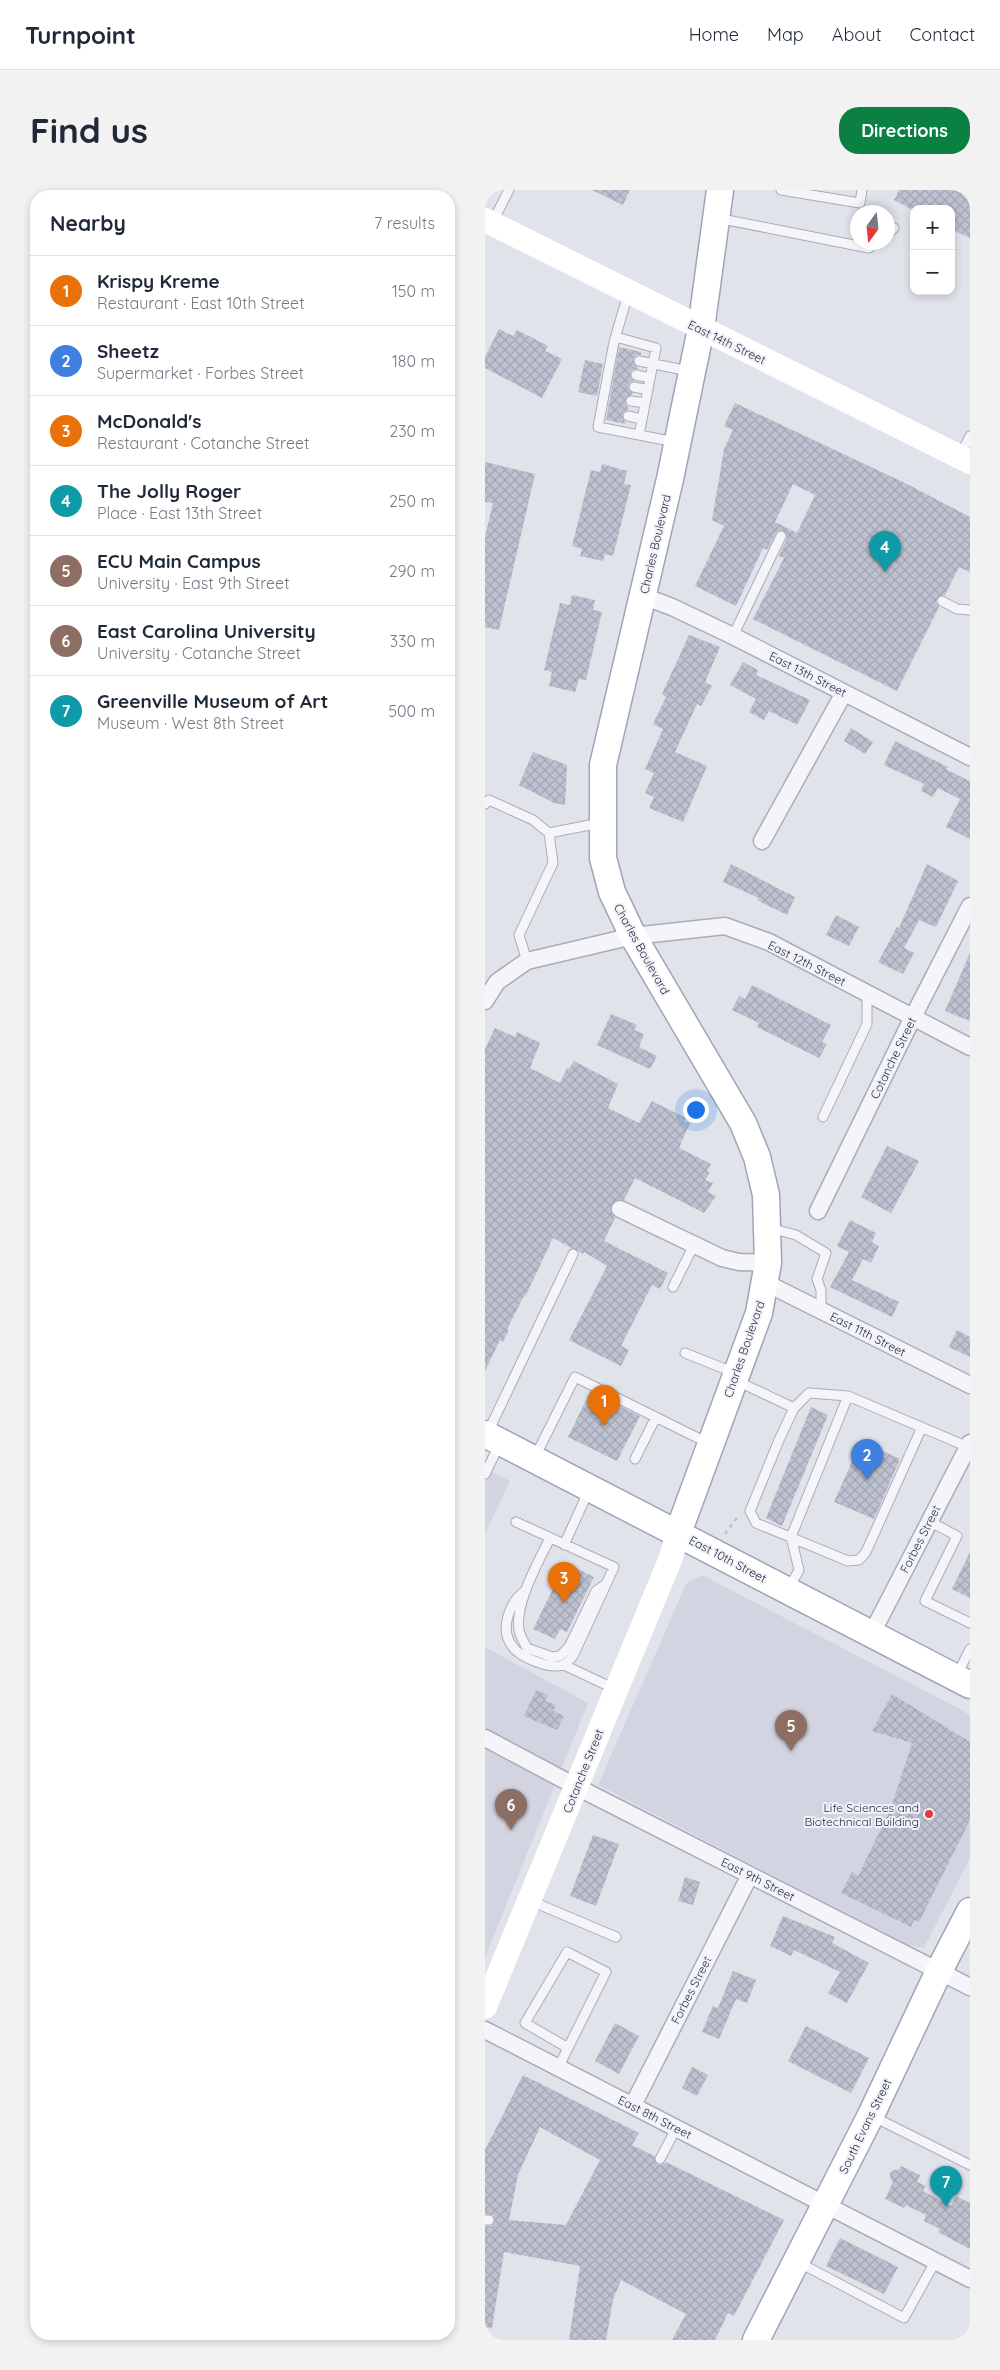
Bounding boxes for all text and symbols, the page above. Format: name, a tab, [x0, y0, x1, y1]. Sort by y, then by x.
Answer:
text: Turnpoint	[25, 20, 136, 50]
text: Home	[689, 23, 739, 46]
text: Map	[767, 23, 804, 46]
text: About	[832, 23, 882, 46]
text: Contact	[910, 23, 975, 46]
button: Directions	[839, 107, 970, 154]
text: Find us	[30, 108, 148, 152]
north arrow	[850, 205, 895, 250]
map controls	[910, 205, 955, 295]
button: +	[910, 205, 955, 250]
text: Nearby	[50, 210, 126, 236]
text: 7 results	[374, 213, 435, 233]
button: −	[910, 250, 955, 295]
text: Krispy Kreme	[97, 269, 220, 293]
text: 1	[63, 281, 69, 301]
text: 150 m	[392, 281, 435, 301]
text: Restaurant · East 10th Street	[97, 293, 305, 313]
street label: East 14th Street	[686, 317, 768, 367]
text: Sheetz	[97, 339, 159, 363]
text: 2	[61, 351, 71, 371]
text: 180 m	[392, 351, 435, 371]
text: Supermarket · Forbes Street	[97, 363, 304, 383]
text: McDonald's	[97, 409, 201, 433]
text: 3	[62, 421, 70, 441]
text: 230 m	[389, 421, 435, 441]
text: Restaurant · Cotanche Street	[97, 433, 309, 453]
text: The Jolly Roger	[97, 479, 241, 503]
text: 4	[61, 491, 71, 511]
text: 250 m	[389, 491, 435, 511]
street label: Charles Boulevard	[636, 493, 674, 595]
text: Place · East 13th Street	[97, 503, 262, 523]
pin: 4	[869, 531, 901, 572]
text: ECU Main Campus	[97, 549, 261, 573]
text: 5	[61, 561, 71, 581]
text: 290 m	[389, 561, 435, 581]
text: University · East 9th Street	[97, 573, 290, 593]
text: East Carolina University	[97, 619, 316, 643]
text: 6	[62, 631, 70, 651]
text: 330 m	[390, 631, 435, 651]
text: University · Cotanche Street	[97, 643, 301, 663]
street label: East 13th Street	[767, 648, 849, 700]
text: Greenville Museum of Art	[97, 689, 328, 713]
text: 7	[62, 701, 70, 721]
text: 500 m	[388, 701, 435, 721]
text: Museum · West 8th Street	[97, 713, 284, 733]
street label: Charles Boulevard	[611, 901, 673, 997]
street label: East 12th Street	[766, 937, 848, 989]
street label: Cotanche Street	[867, 1015, 919, 1101]
your location	[683, 1097, 709, 1123]
street label: Charles Boulevard	[720, 1299, 768, 1399]
street label: East 11th Street	[828, 1308, 908, 1360]
pin: 1	[588, 1385, 620, 1426]
pin: 2	[851, 1439, 883, 1480]
street label: Forbes Street	[896, 1503, 944, 1575]
street label: East 10th Street	[687, 1532, 769, 1586]
pin: 3	[548, 1562, 580, 1603]
pin: 5	[775, 1710, 807, 1751]
street label: Cotanche Street	[559, 1727, 607, 1815]
pin: 6	[495, 1789, 527, 1830]
place label: Life Sciences and Biotechnical Building	[804, 1800, 919, 1829]
marker: Life Sciences and Biotechnical Building	[923, 1808, 935, 1820]
street label: East 9th Street	[719, 1854, 797, 1904]
street label: Forbes Street	[667, 1954, 715, 2026]
street label: South Evans Street	[835, 2076, 895, 2176]
street label: East 8th Street	[616, 2092, 694, 2142]
pin: 7	[930, 2166, 962, 2207]

